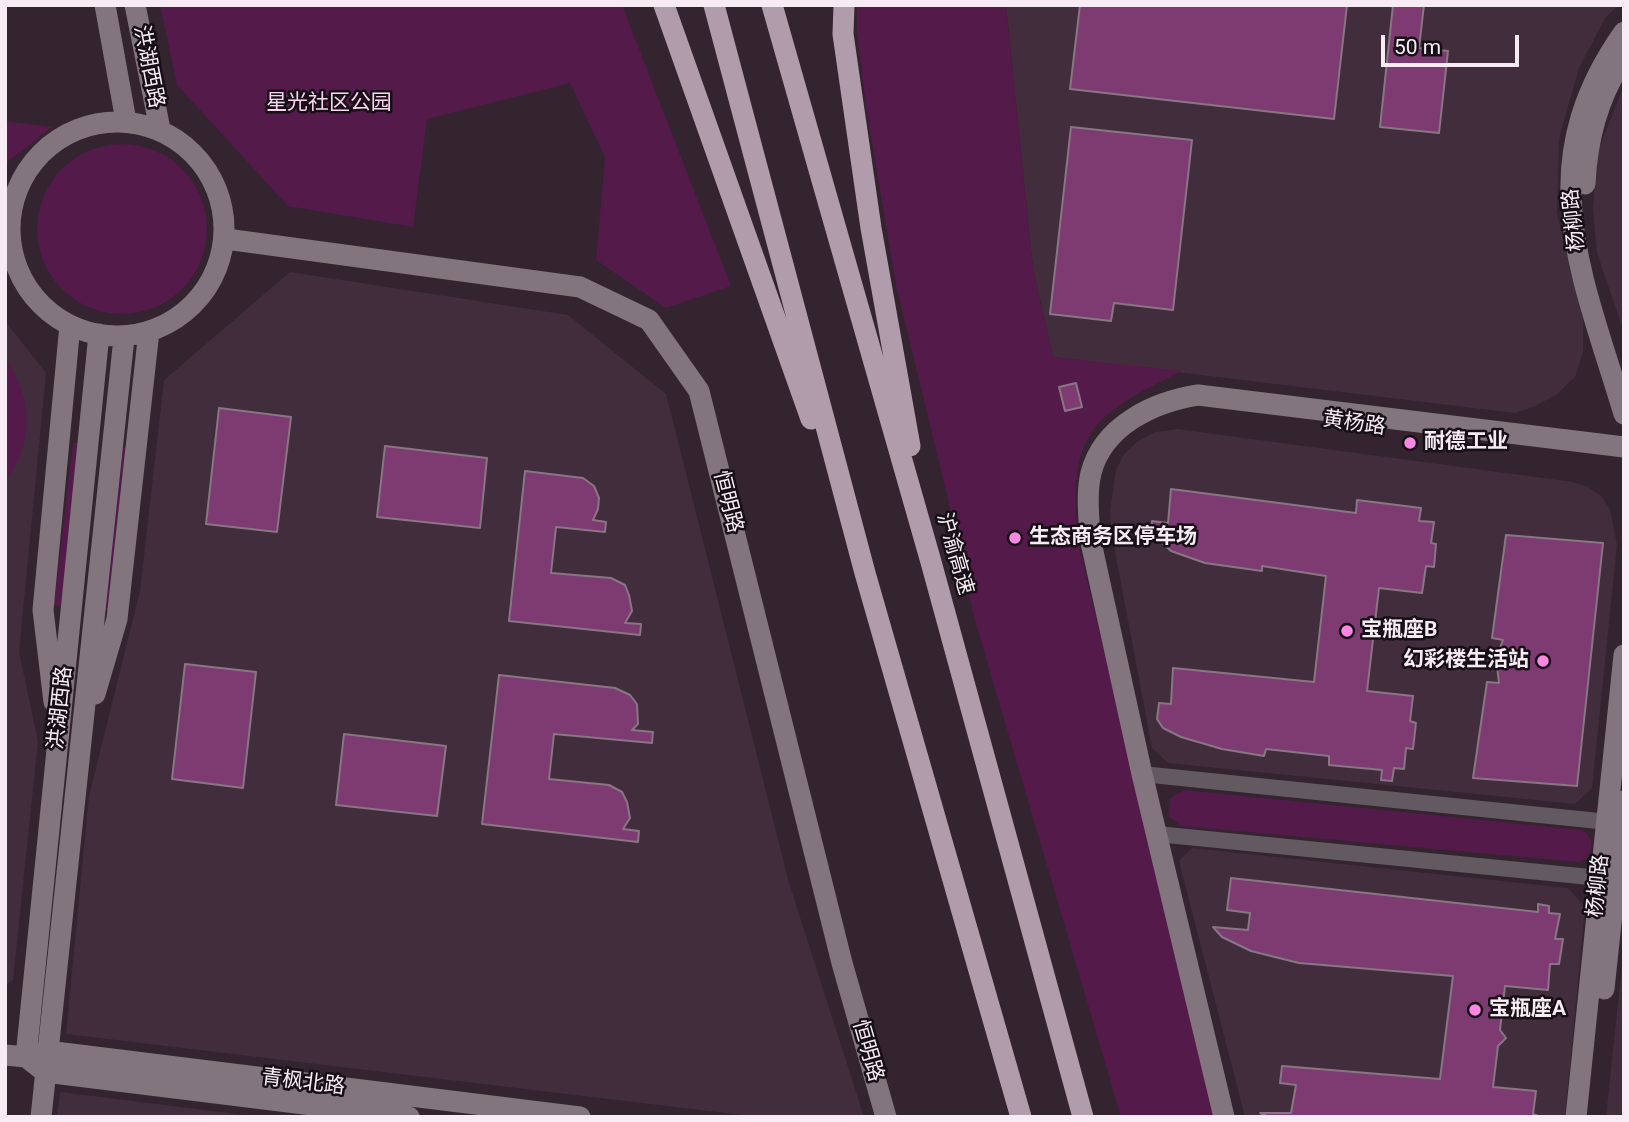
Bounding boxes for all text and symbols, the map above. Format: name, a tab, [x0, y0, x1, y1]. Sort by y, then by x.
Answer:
scale bar	[1384, 21, 1522, 65]
street label: 洪湖西路	[128, 23, 168, 111]
text: 50 m	[1394, 35, 1441, 59]
park label: 星光社区公园	[266, 91, 392, 117]
street label: 杨柳路	[1559, 187, 1591, 253]
street label: 黄杨路	[1321, 407, 1387, 441]
place label: 耐德工业	[1424, 430, 1508, 456]
marker: 耐德工业	[1402, 435, 1418, 451]
street label: 恒明路	[707, 468, 747, 536]
street label: 沪渝高速	[930, 510, 978, 598]
place label: 生态商务区停车场	[1029, 525, 1197, 551]
marker: 生态商务区停车场	[1007, 530, 1023, 546]
place label: 宝瓶座B	[1361, 618, 1437, 644]
marker: 宝瓶座B	[1339, 623, 1355, 639]
place label: 幻彩楼生活站	[1403, 648, 1529, 674]
marker: 幻彩楼生活站	[1535, 653, 1551, 669]
street label: 洪湖西路	[44, 665, 78, 751]
street label: 杨柳路	[1583, 853, 1615, 919]
place label: 宝瓶座A	[1489, 997, 1566, 1023]
marker: 宝瓶座A	[1467, 1002, 1483, 1018]
street label: 恒明路	[846, 1017, 888, 1085]
street label: 青枫北路	[260, 1065, 346, 1101]

